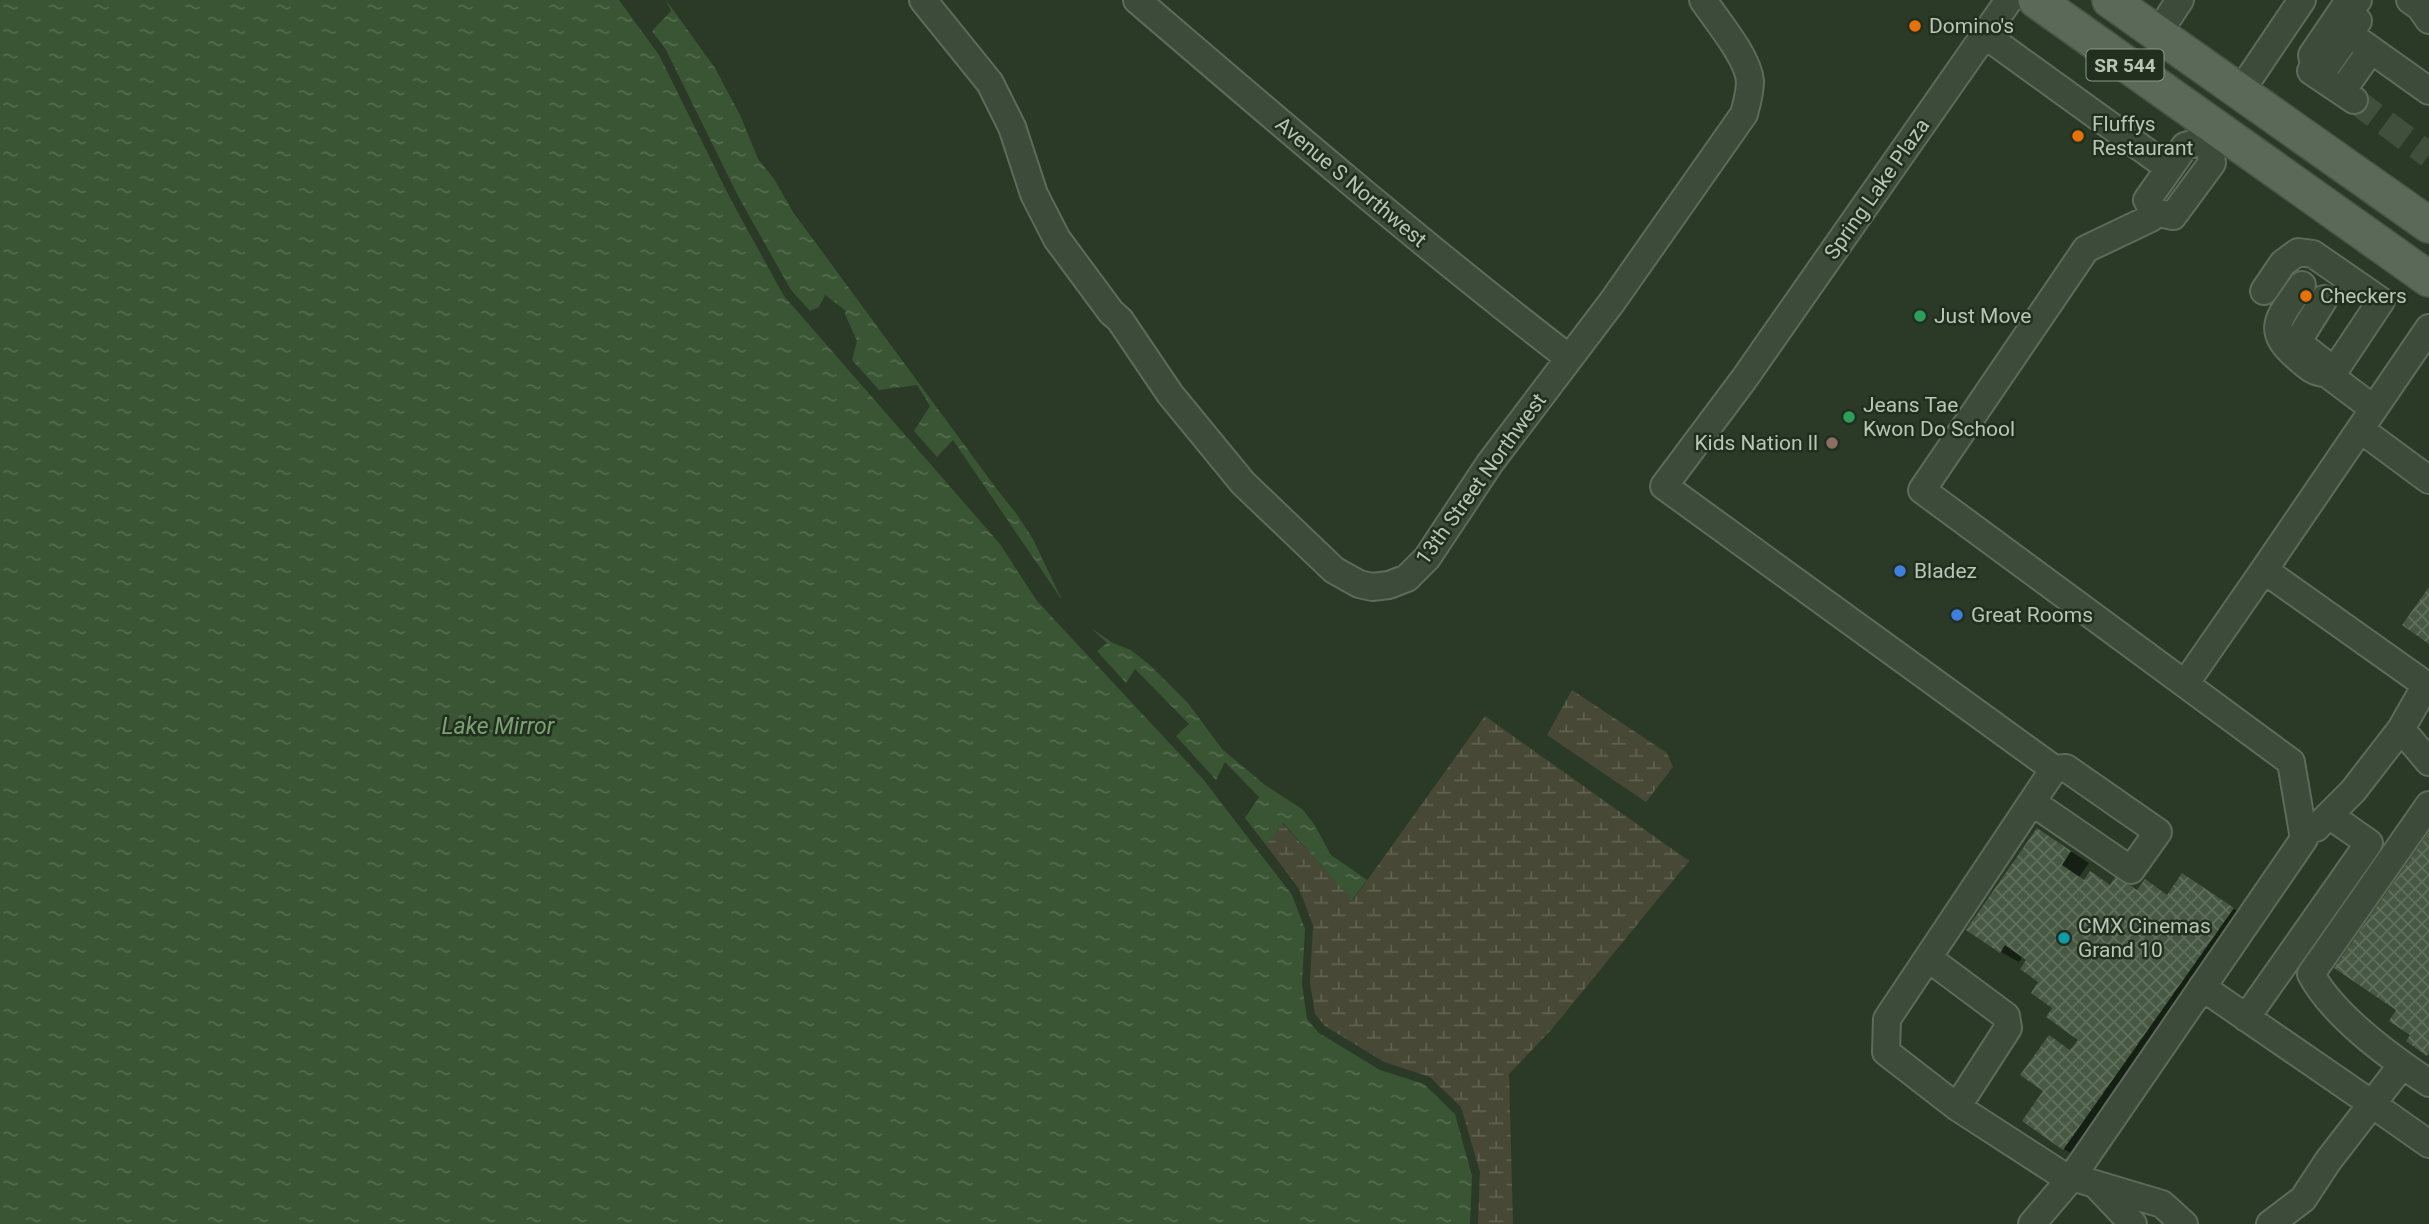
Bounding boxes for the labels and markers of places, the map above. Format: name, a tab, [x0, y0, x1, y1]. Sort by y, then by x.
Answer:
place label: Domino's	[1929, 14, 2014, 38]
marker: Domino's	[1907, 18, 1923, 34]
place label: Fluffys Restaurant	[2092, 112, 2194, 160]
marker: Fluffys Restaurant	[2070, 128, 2086, 144]
place label: Checkers	[2320, 284, 2407, 308]
marker: Checkers	[2298, 288, 2314, 304]
place label: Just Move	[1934, 304, 2031, 328]
marker: Just Move	[1912, 308, 1928, 324]
place label: Jeans Tae Kwon Do School	[1863, 393, 2015, 441]
marker: Jeans Tae Kwon Do School	[1841, 409, 1857, 425]
place label: Kids Nation ll	[1694, 431, 1818, 455]
marker: Kids Nation ll	[1824, 435, 1840, 451]
place label: Bladez	[1914, 559, 1977, 583]
marker: Bladez	[1892, 563, 1908, 579]
place label: Great Rooms	[1971, 603, 2093, 627]
marker: Great Rooms	[1949, 607, 1965, 623]
place label: CMX Cinemas Grand 10	[2078, 914, 2211, 962]
marker: CMX Cinemas Grand 10	[2056, 930, 2072, 946]

